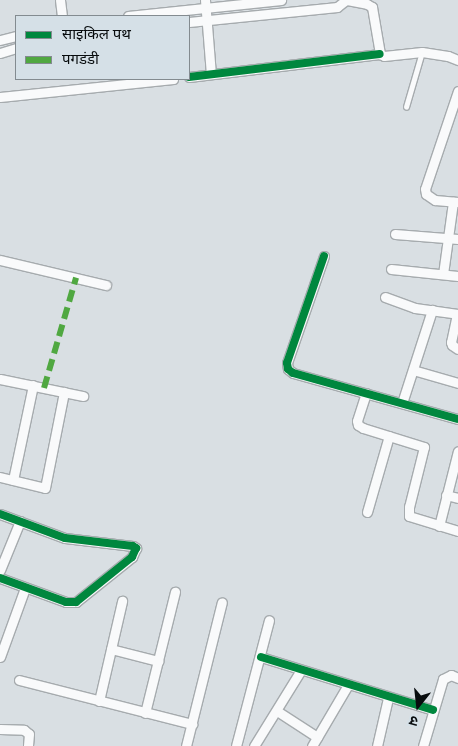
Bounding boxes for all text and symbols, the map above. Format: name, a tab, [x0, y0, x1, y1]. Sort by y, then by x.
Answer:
legend	[15, 15, 190, 80]
text: साइकिल पथ	[62, 23, 131, 46]
text: पगडंडी	[62, 48, 99, 71]
north arrow	[393, 681, 443, 731]
text: उ	[407, 710, 421, 732]

